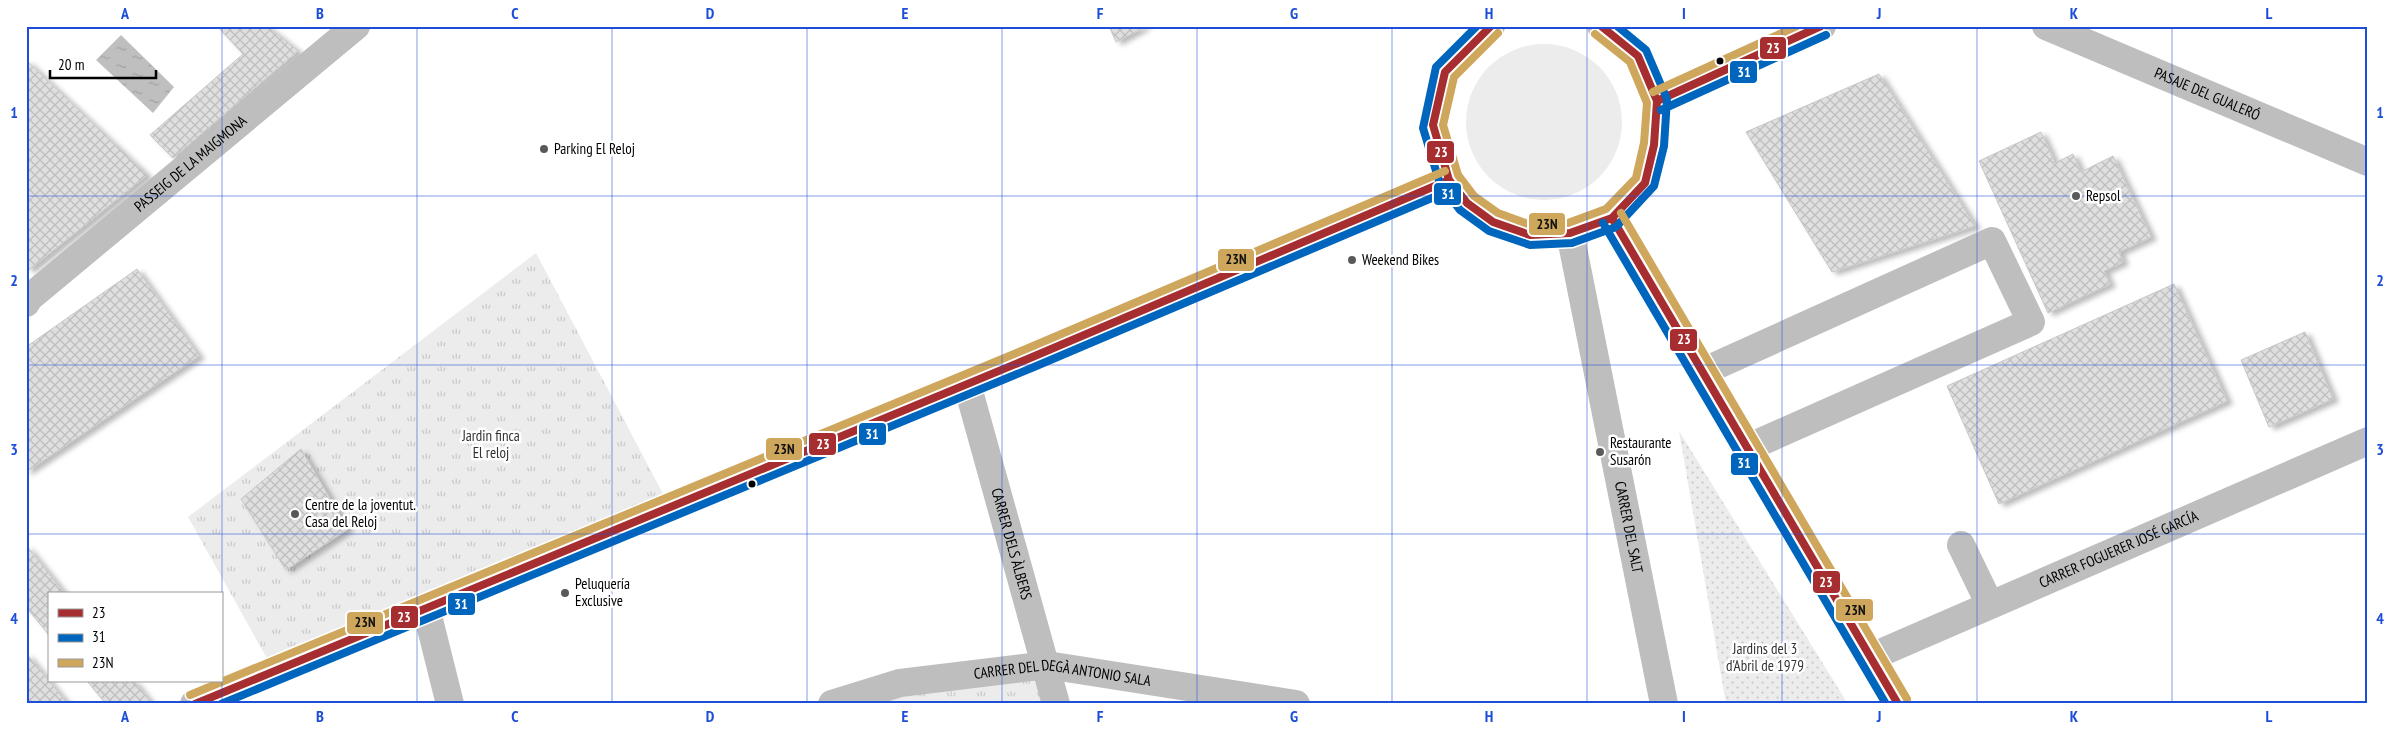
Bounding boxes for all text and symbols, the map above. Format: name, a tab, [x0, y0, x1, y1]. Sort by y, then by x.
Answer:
text: A	[120, 3, 130, 23]
text: B	[316, 3, 324, 23]
text: C	[511, 3, 519, 23]
text: D	[706, 3, 715, 23]
text: E	[902, 3, 909, 23]
text: F	[1097, 3, 1104, 23]
text: G	[1290, 3, 1298, 23]
text: H	[1485, 3, 1493, 23]
text: I	[1682, 3, 1686, 23]
text: J	[1876, 3, 1881, 23]
text: K	[2070, 3, 2079, 23]
text: L	[2266, 3, 2273, 23]
line badge: 23	[1759, 36, 1787, 60]
text: 23	[1766, 39, 1780, 57]
scale bar	[50, 48, 156, 80]
text: 20 m	[58, 55, 84, 74]
unlabelled marker	[1715, 56, 1725, 66]
line badge: 31	[1729, 60, 1758, 84]
text: 31	[1737, 63, 1751, 81]
street label: PASAJE DEL GUALERÓ	[2152, 63, 2263, 124]
text: 1	[10, 102, 18, 122]
text: 1	[2376, 102, 2384, 122]
street label: PASSEIG DE LA MAIGMONA	[130, 110, 251, 215]
place label: Parking El Reloj	[554, 139, 635, 158]
line badge: 23	[1426, 140, 1455, 164]
marker: Parking El Reloj	[538, 143, 550, 155]
text: 23	[1434, 143, 1448, 161]
line badge: 31	[1433, 182, 1462, 206]
text: 31	[1441, 185, 1455, 203]
place label: Repsol	[2086, 186, 2121, 205]
marker: Repsol	[2070, 190, 2082, 202]
line badge: 23N	[1528, 212, 1566, 236]
text: 23N	[1537, 215, 1557, 233]
line badge: 23N	[1217, 248, 1255, 272]
text: 23N	[1226, 250, 1246, 268]
place label: Weekend Bikes	[1362, 250, 1439, 269]
marker: Weekend Bikes	[1346, 254, 1358, 266]
text: 2	[10, 270, 18, 290]
text: 2	[2376, 270, 2384, 290]
line badge: 23	[1669, 328, 1698, 352]
text: 23	[1677, 330, 1691, 348]
line badge: 31	[858, 422, 887, 446]
text: 31	[865, 425, 879, 443]
park label: Jardin finca El reloj	[461, 426, 520, 462]
line badge: 23	[808, 432, 837, 456]
place label: Restaurante Susarón	[1610, 433, 1671, 469]
text: 23	[816, 435, 830, 453]
line badge: 23N	[765, 437, 803, 461]
text: 3	[10, 439, 18, 459]
text: 3	[2376, 439, 2384, 459]
text: 23N	[774, 440, 794, 458]
marker: Restaurante Susarón	[1594, 446, 1606, 458]
line badge: 31	[1730, 452, 1759, 476]
text: 31	[1737, 454, 1751, 472]
unlabelled marker	[747, 479, 757, 489]
street label: CARRER DEL SALT	[1611, 480, 1648, 575]
street label: CARRER DELS ÀLBERS	[987, 486, 1037, 602]
place label: Centre de la joventut. Casa del Reloj	[305, 495, 416, 531]
street label: CARRER FOGUERER JOSÉ GARCÍA	[2036, 506, 2202, 592]
marker: Centre de la joventut. Casa del Reloj	[289, 508, 301, 520]
line badge: 23	[1812, 570, 1841, 594]
text: 23	[1819, 573, 1833, 591]
place label: Peluquería Exclusive	[575, 574, 630, 610]
marker: Peluquería Exclusive	[559, 587, 571, 599]
legend	[48, 592, 222, 682]
line badge: 31	[447, 592, 476, 616]
text: 31	[454, 595, 468, 613]
line badge: 23N	[1835, 598, 1874, 622]
text: 23N	[1845, 601, 1865, 619]
text: 23	[92, 603, 106, 622]
line badge: 23	[390, 605, 419, 629]
text: 4	[10, 608, 18, 628]
text: 23	[397, 608, 411, 626]
text: 4	[2376, 608, 2384, 628]
line badge: 23N	[346, 611, 384, 635]
text: 23N	[355, 613, 375, 631]
text: 31	[92, 627, 106, 646]
park label: Jardins del 3 d'Abril de 1979	[1726, 639, 1804, 675]
text: 23N	[92, 653, 114, 672]
street label: CARRER DEL DEGÀ ANTONIO SALA	[973, 655, 1153, 690]
text: A	[120, 706, 130, 726]
text: B	[316, 706, 324, 726]
text: C	[511, 706, 519, 726]
text: D	[706, 706, 715, 726]
text: E	[902, 706, 909, 726]
text: F	[1097, 706, 1104, 726]
text: G	[1290, 706, 1298, 726]
text: H	[1485, 706, 1493, 726]
text: I	[1682, 706, 1686, 726]
text: J	[1876, 706, 1881, 726]
text: K	[2070, 706, 2079, 726]
text: L	[2266, 706, 2273, 726]

